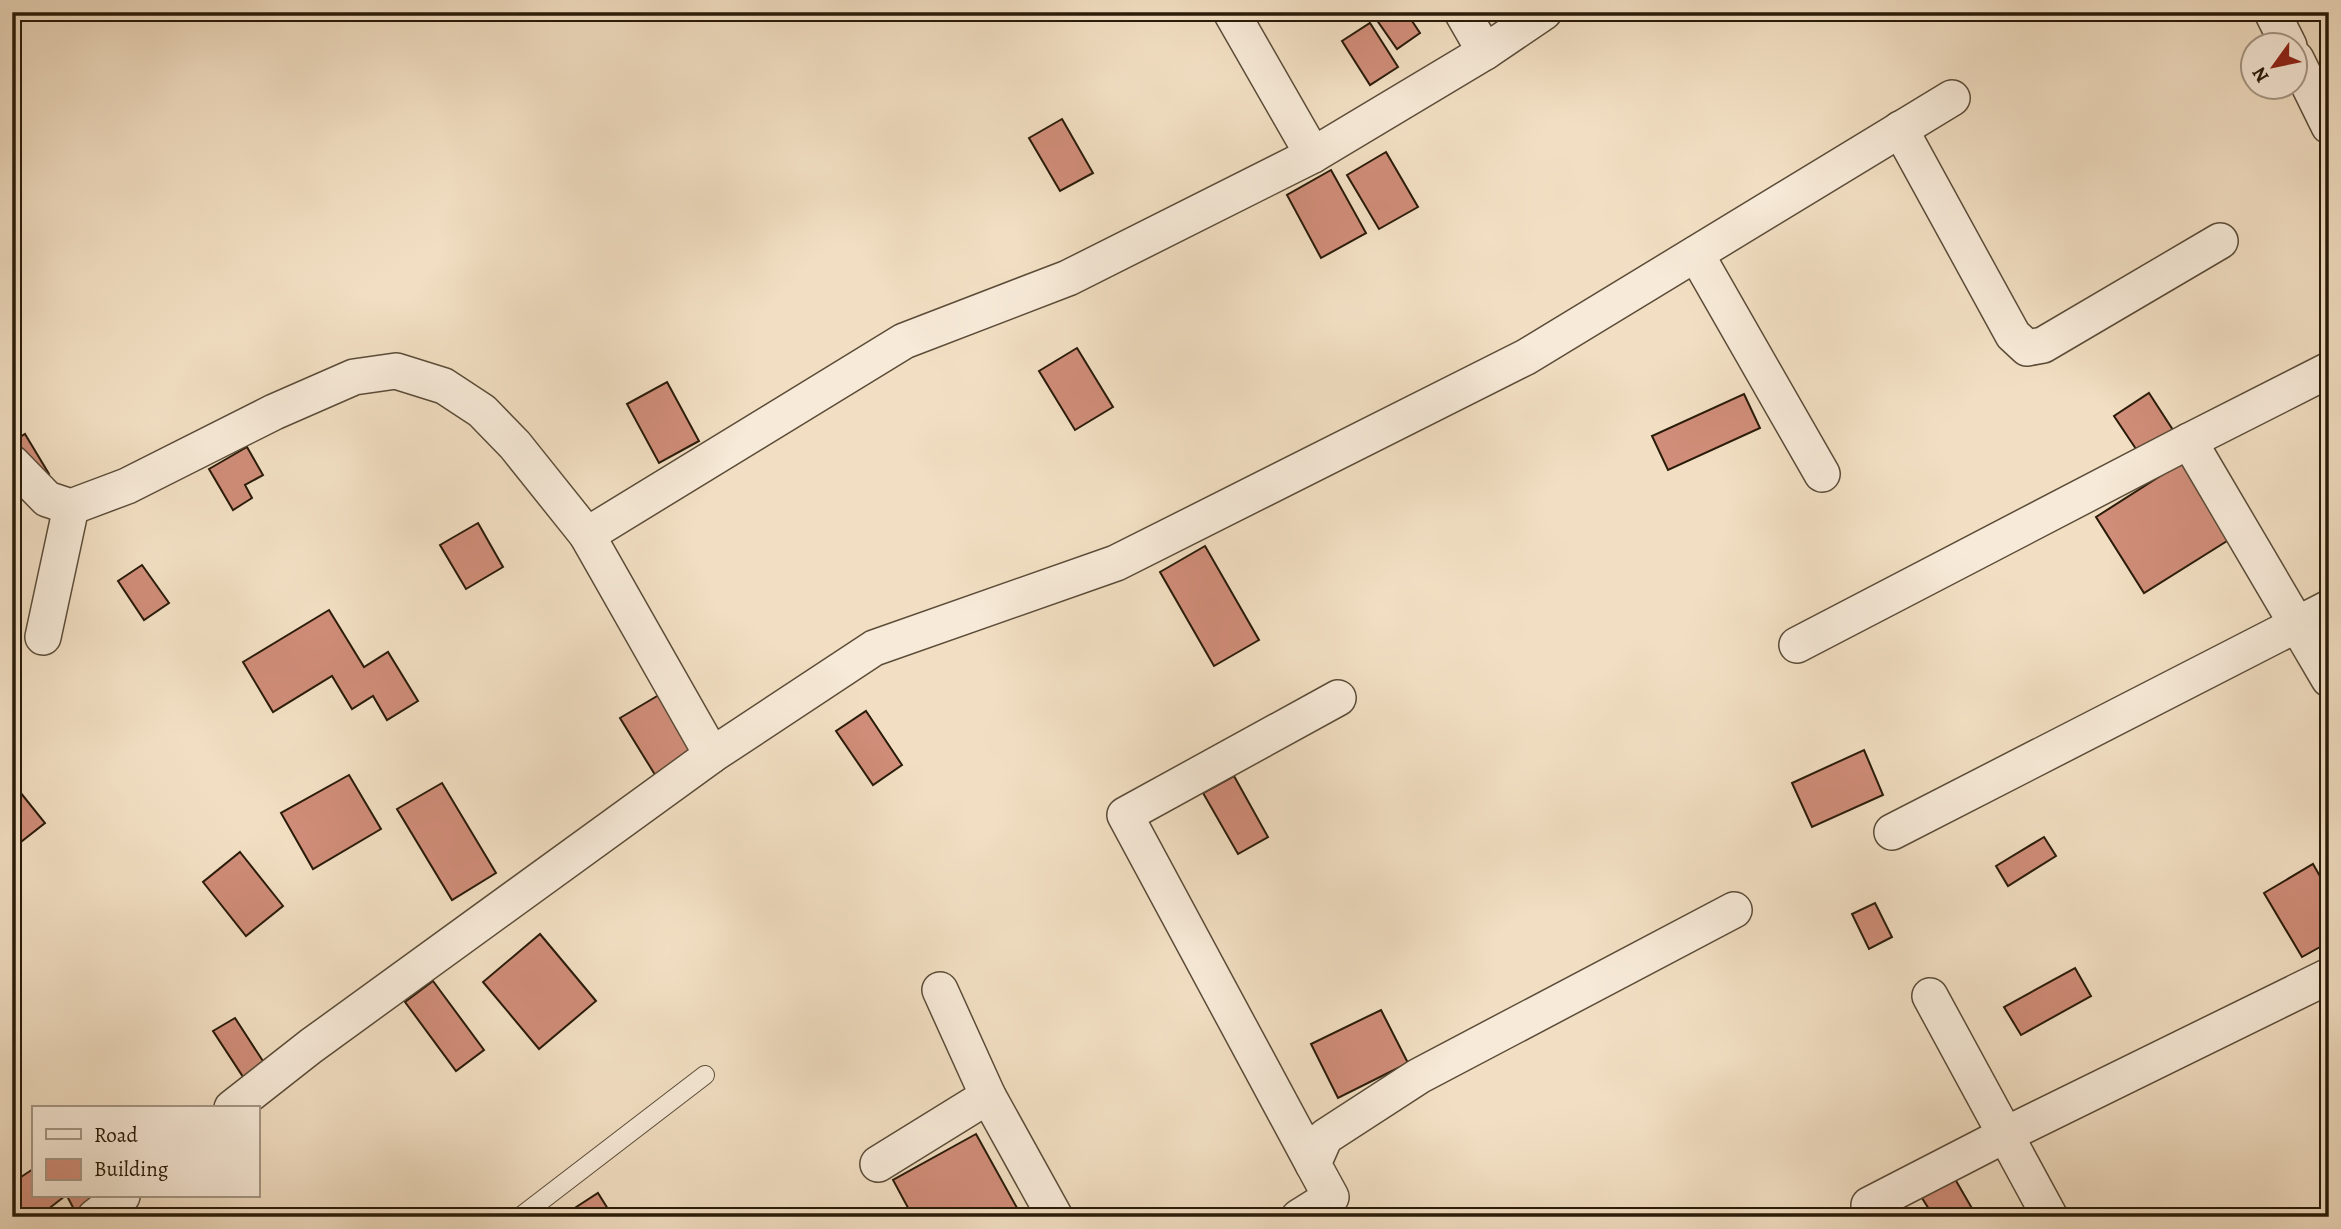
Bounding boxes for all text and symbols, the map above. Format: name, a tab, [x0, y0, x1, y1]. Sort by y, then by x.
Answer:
north arrow	[2240, 32, 2310, 102]
text: N	[2246, 62, 2275, 88]
legend	[32, 1106, 259, 1198]
text: Road	[94, 1121, 138, 1149]
text: Building	[94, 1155, 169, 1183]

